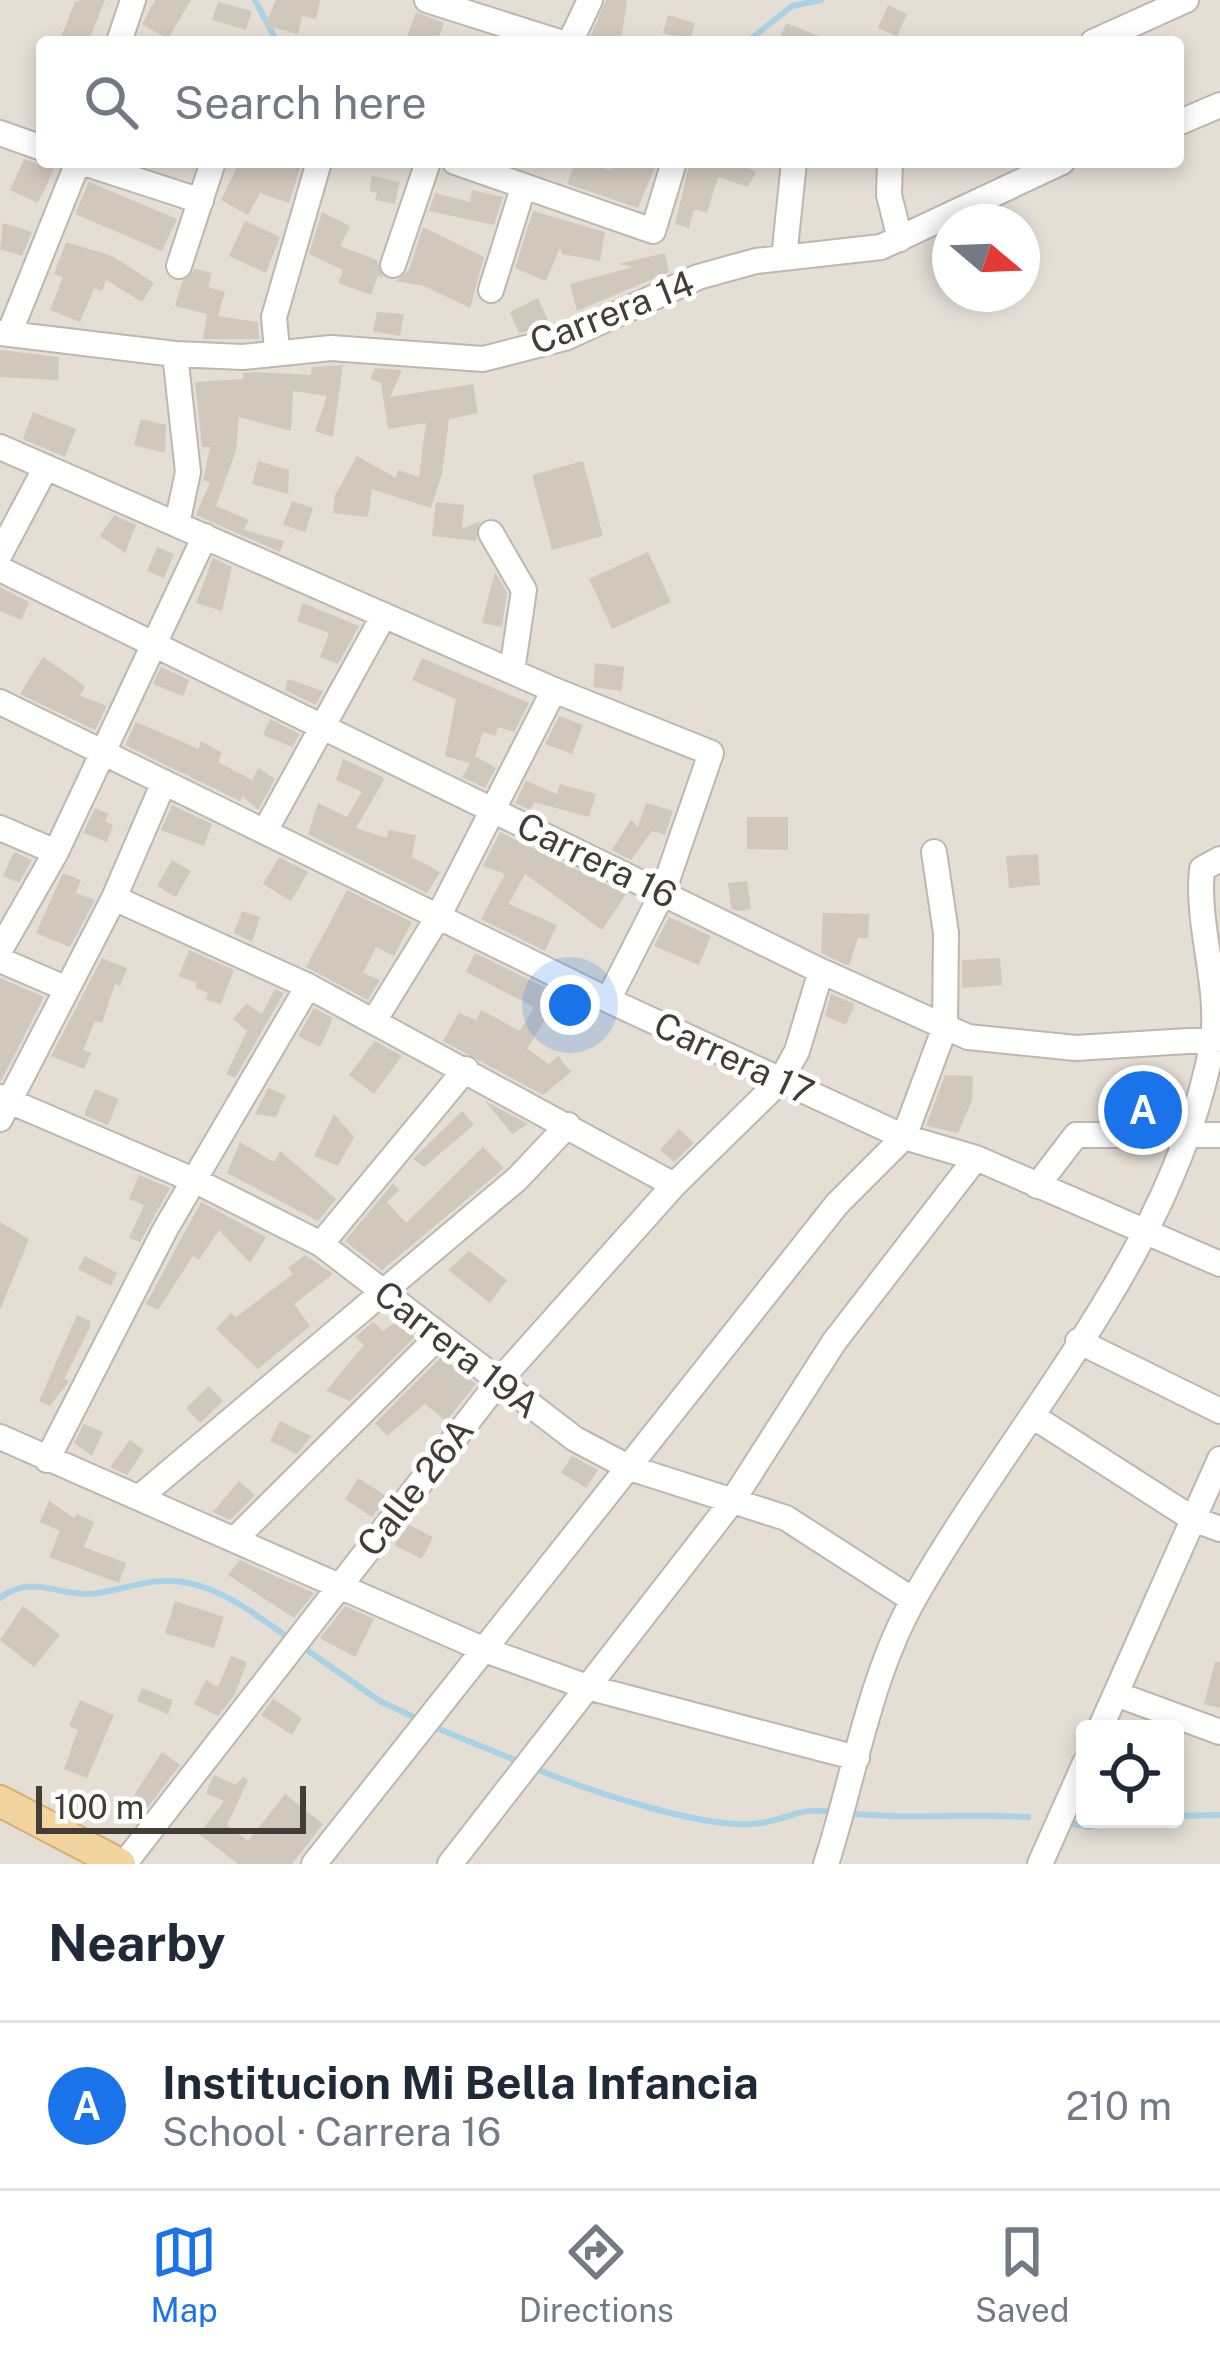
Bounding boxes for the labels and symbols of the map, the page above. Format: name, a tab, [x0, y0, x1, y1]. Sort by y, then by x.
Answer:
north arrow	[932, 204, 1040, 312]
street label: Carrera 14	[524, 262, 700, 362]
street label: Carrera 16	[511, 803, 683, 917]
your location	[540, 975, 600, 1035]
street label: Carrera 17	[648, 1003, 820, 1113]
pin: A	[1104, 1065, 1182, 1155]
street label: Carrera 19A	[366, 1272, 548, 1426]
street label: Calle 26A	[348, 1410, 482, 1564]
scale bar	[36, 1780, 306, 1833]

